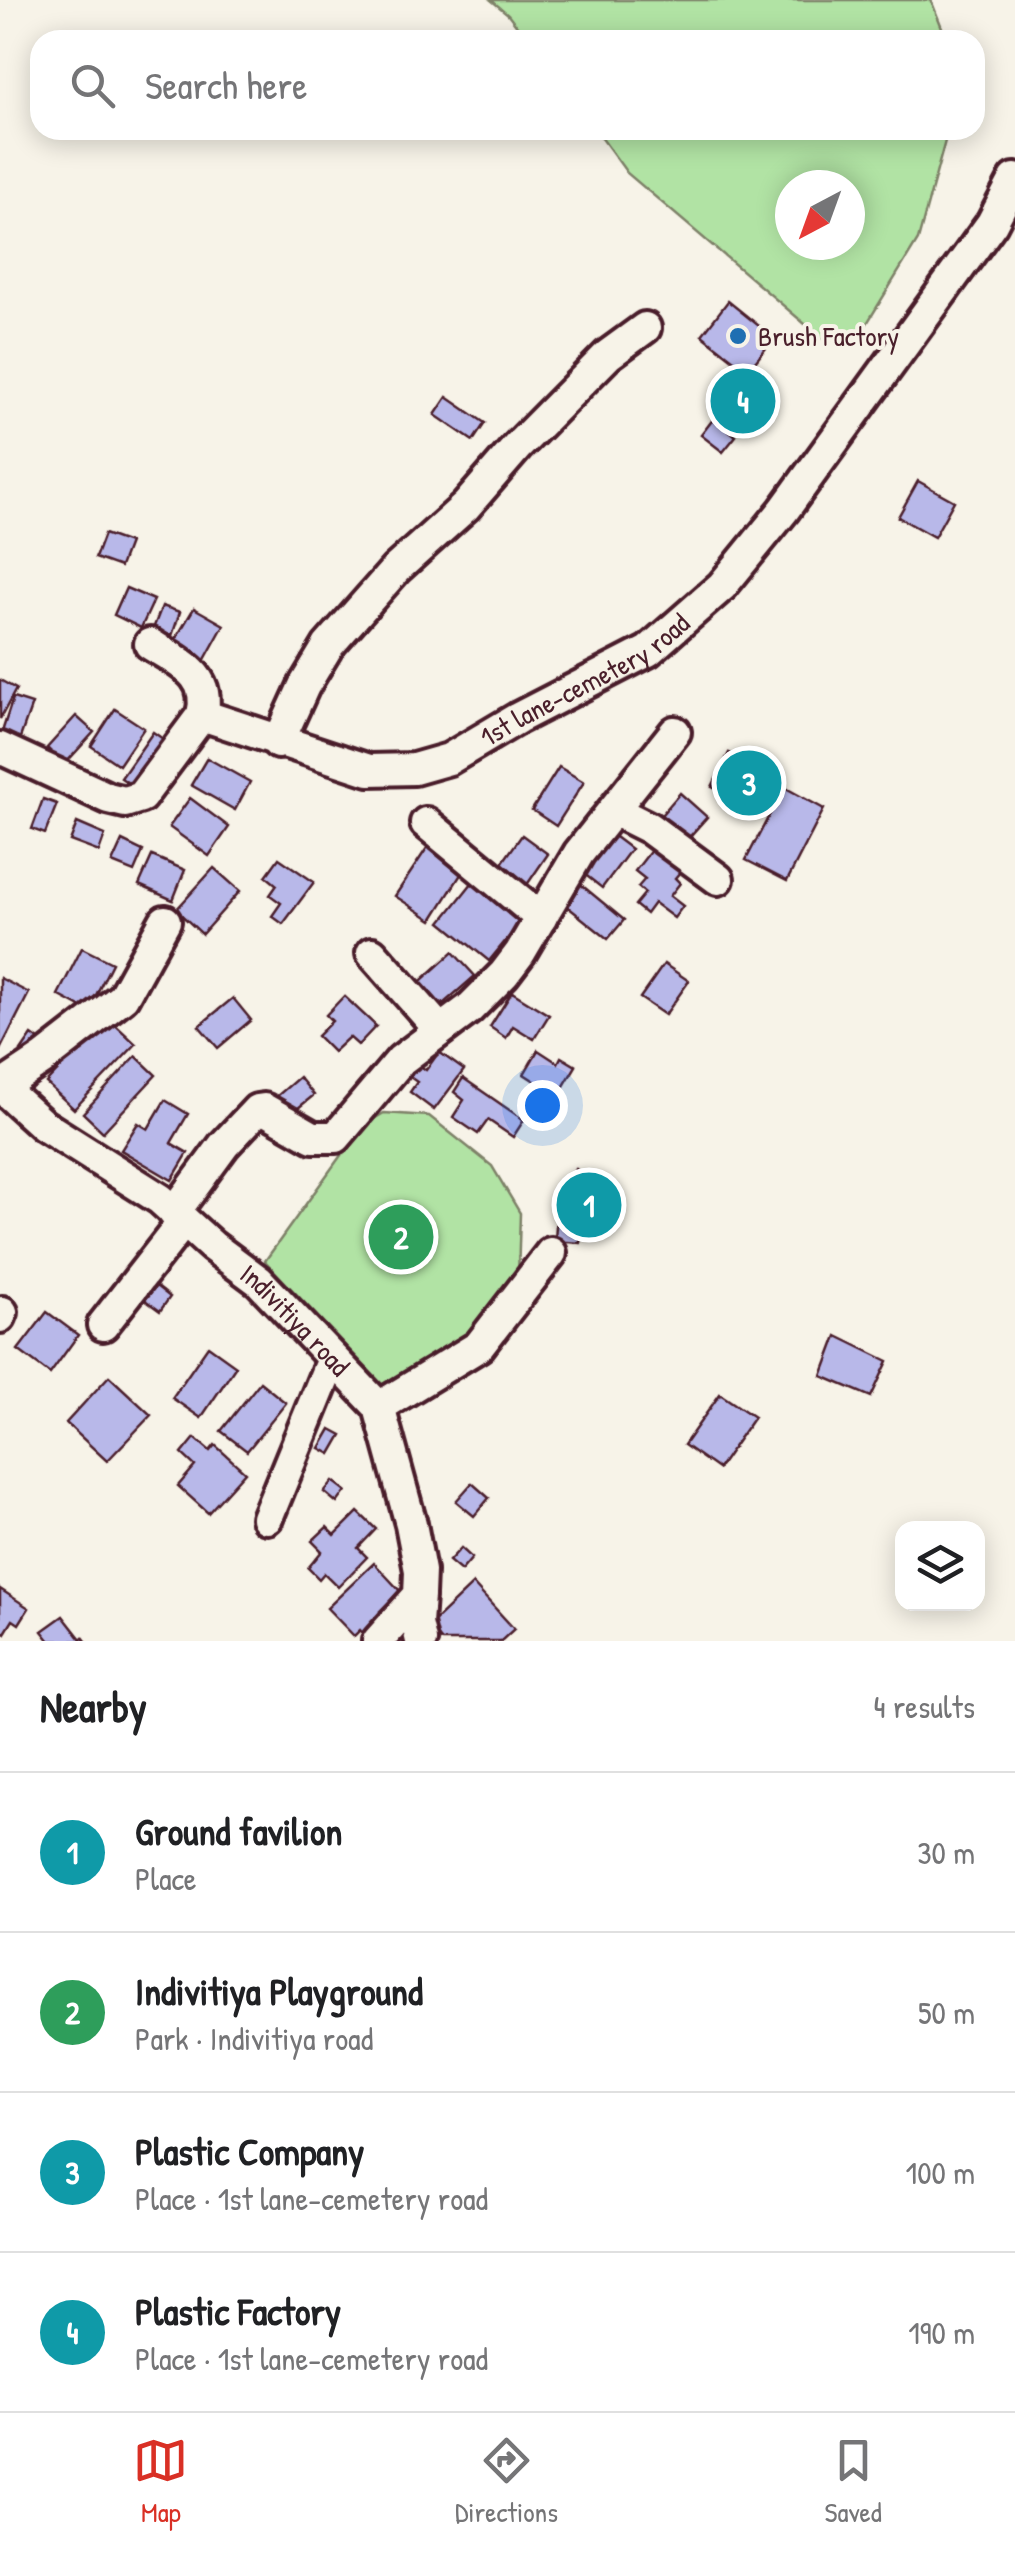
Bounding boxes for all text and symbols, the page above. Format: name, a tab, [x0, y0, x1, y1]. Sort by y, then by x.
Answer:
search box	[30, 30, 985, 140]
icon: search	[65, 58, 120, 113]
text: Search here	[145, 59, 307, 111]
north arrow	[775, 170, 865, 260]
place label: Brush Factory	[758, 317, 899, 355]
marker: Brush Factory	[727, 325, 749, 347]
pin: 4	[710, 364, 776, 438]
street label: 1st lane-cemetery road	[473, 604, 698, 755]
pin: 3	[716, 746, 782, 820]
your location	[517, 1080, 568, 1131]
pin: 1	[556, 1168, 622, 1242]
pin: 2	[368, 1200, 434, 1274]
street label: Indivitiya road	[233, 1255, 359, 1384]
map controls	[895, 1521, 985, 1611]
button: layers	[895, 1521, 985, 1611]
text: Nearby	[40, 1678, 147, 1735]
text: 4 results	[874, 1685, 975, 1728]
text: Ground favilion	[135, 1805, 342, 1857]
text: 1	[67, 1831, 78, 1874]
text: 30 m	[917, 1831, 975, 1874]
text: Place	[135, 1857, 197, 1900]
text: Indivitiya Playground	[135, 1965, 423, 2017]
text: 2	[65, 1991, 80, 2034]
text: 50 m	[918, 1991, 975, 2034]
text: Park · Indivitiya road	[135, 2017, 373, 2060]
text: Plastic Company	[135, 2125, 364, 2177]
text: 3	[65, 2151, 80, 2194]
text: 100 m	[906, 2151, 975, 2194]
text: Place · 1st lane-cemetery road	[135, 2177, 488, 2220]
text: Plastic Factory	[135, 2285, 341, 2337]
text: 4	[66, 2311, 79, 2354]
text: 190 m	[908, 2311, 975, 2354]
text: Place · 1st lane-cemetery road	[135, 2337, 488, 2380]
tab: Map	[133, 2433, 188, 2531]
tab: Directions	[455, 2433, 558, 2531]
tab: Saved	[825, 2433, 882, 2531]

